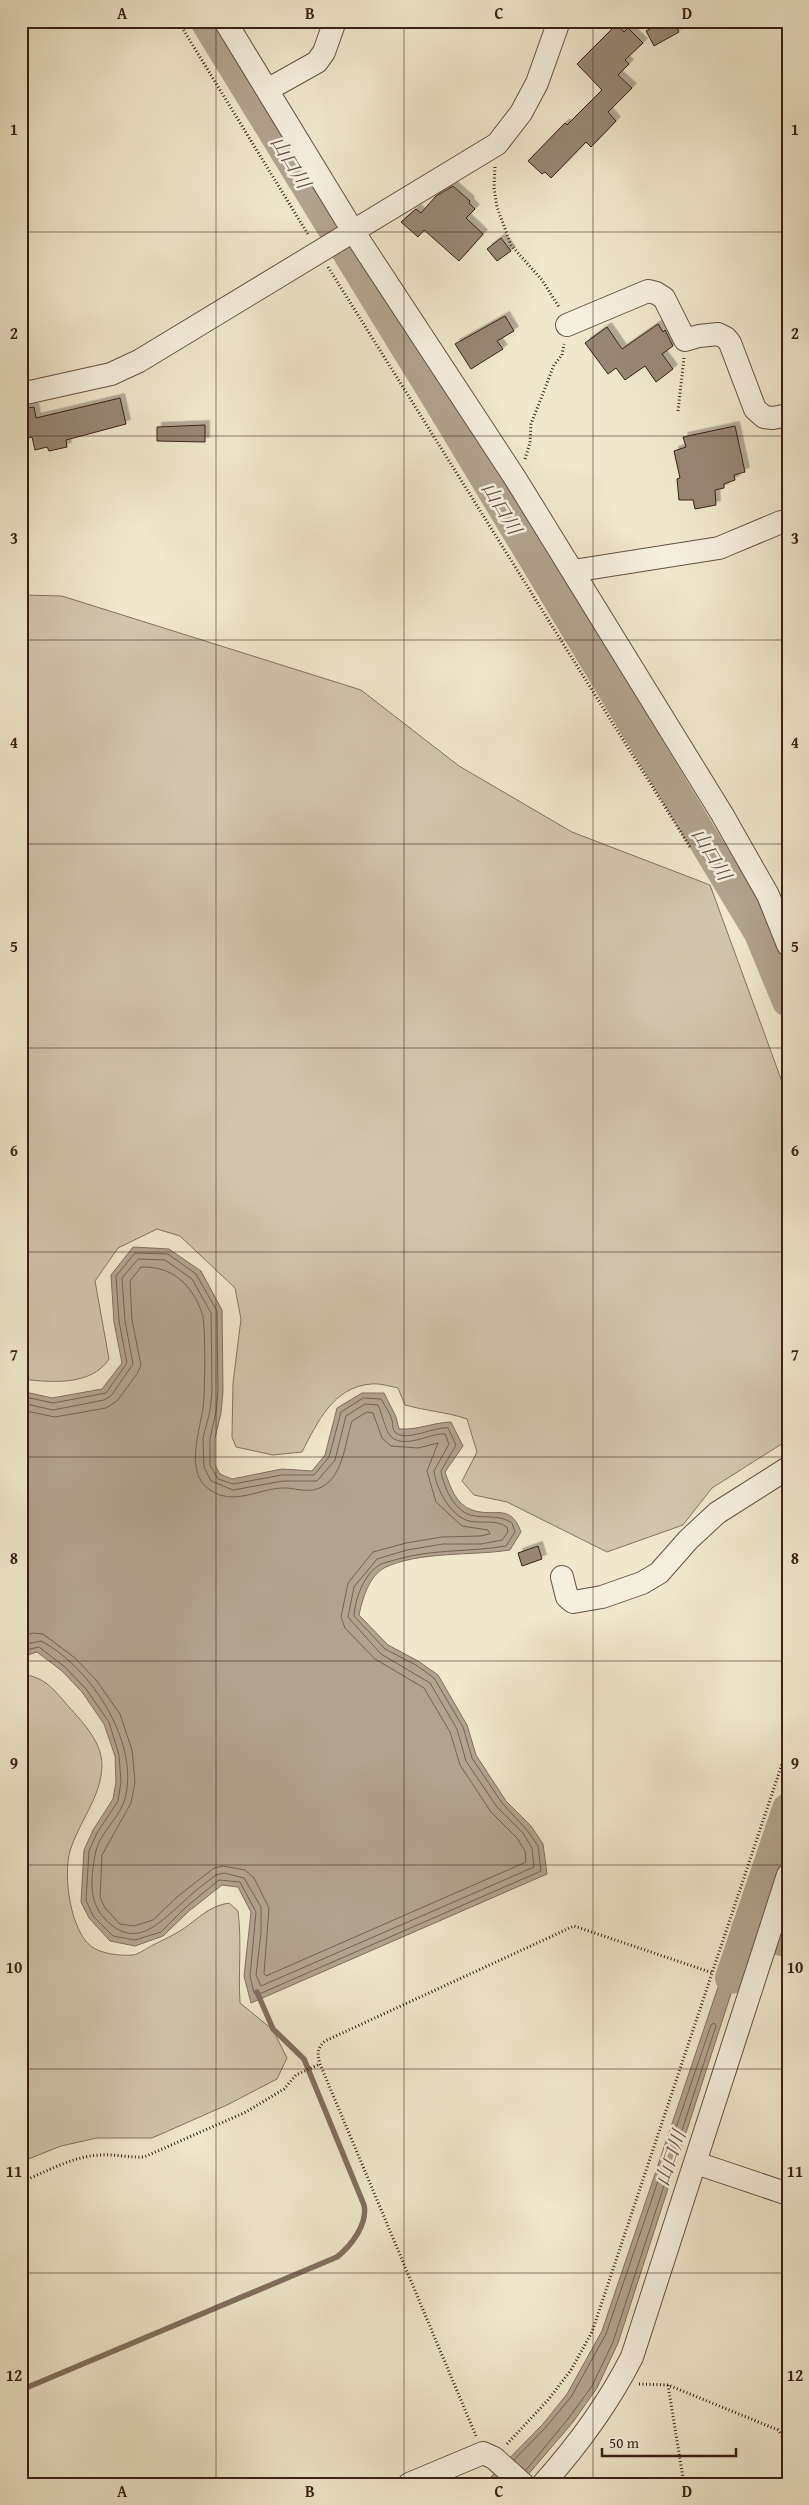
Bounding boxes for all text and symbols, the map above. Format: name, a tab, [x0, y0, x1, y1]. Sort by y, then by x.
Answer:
text: A	[117, 1, 128, 25]
text: B	[305, 1, 315, 25]
text: C	[494, 1, 504, 25]
text: D	[682, 1, 692, 25]
text: 1	[10, 117, 18, 141]
text: 1	[791, 117, 799, 141]
water label: 山口川	[264, 130, 319, 195]
text: 2	[10, 321, 18, 345]
text: 2	[791, 321, 799, 345]
water label: 山口川	[475, 476, 530, 541]
text: 3	[10, 526, 18, 550]
text: 3	[791, 526, 799, 550]
text: 4	[10, 730, 18, 754]
text: 4	[791, 730, 799, 754]
water label: 山口川	[685, 822, 740, 887]
text: 5	[10, 934, 18, 958]
text: 5	[791, 934, 799, 958]
text: 6	[10, 1138, 18, 1162]
text: 6	[791, 1138, 799, 1162]
text: 7	[10, 1342, 18, 1366]
text: 7	[791, 1342, 799, 1366]
text: 8	[10, 1546, 18, 1570]
text: 8	[791, 1546, 799, 1570]
text: 9	[10, 1751, 18, 1775]
text: 9	[791, 1751, 799, 1775]
text: 10	[6, 1955, 22, 1979]
text: 10	[787, 1955, 803, 1979]
water label: 山口川	[647, 2125, 693, 2190]
text: 11	[6, 2159, 22, 2183]
text: 11	[787, 2159, 803, 2183]
text: 12	[6, 2363, 22, 2387]
text: 12	[787, 2363, 803, 2387]
scale bar	[602, 2425, 735, 2457]
text: 50 m	[609, 2432, 640, 2453]
text: A	[117, 2479, 128, 2503]
text: B	[305, 2479, 315, 2503]
text: C	[494, 2479, 504, 2503]
text: D	[682, 2479, 692, 2503]

